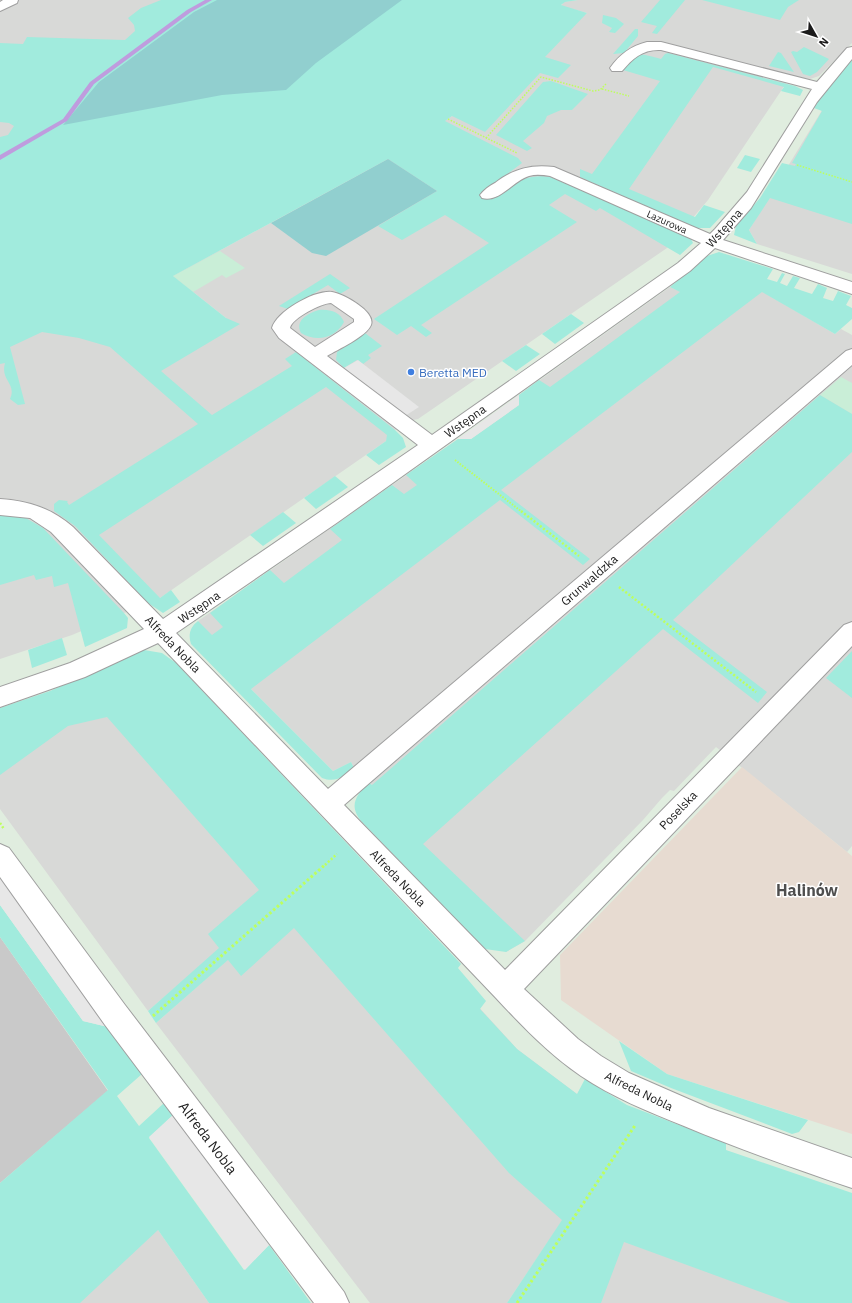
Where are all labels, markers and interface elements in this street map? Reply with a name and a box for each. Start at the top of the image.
north arrow [796,16,836,56]
text: N [816,35,832,50]
street label: Wstępna [703,205,746,251]
street label: Lazurowa [645,207,690,237]
place label: Beretta MED [419,365,487,380]
marker: Beretta MED [406,367,416,377]
street label: Wstępna [441,401,489,441]
street label: Grunwaldzka [558,551,621,609]
street label: Wstępna [175,587,223,626]
street label: Alfreda Nobla [142,612,204,676]
street label: Poselska [656,787,700,832]
street label: Alfreda Nobla [367,846,429,910]
district label: Halinów [776,880,839,900]
street label: Alfreda Nobla [603,1068,676,1114]
street label: Alfreda Nobla [175,1098,241,1178]

